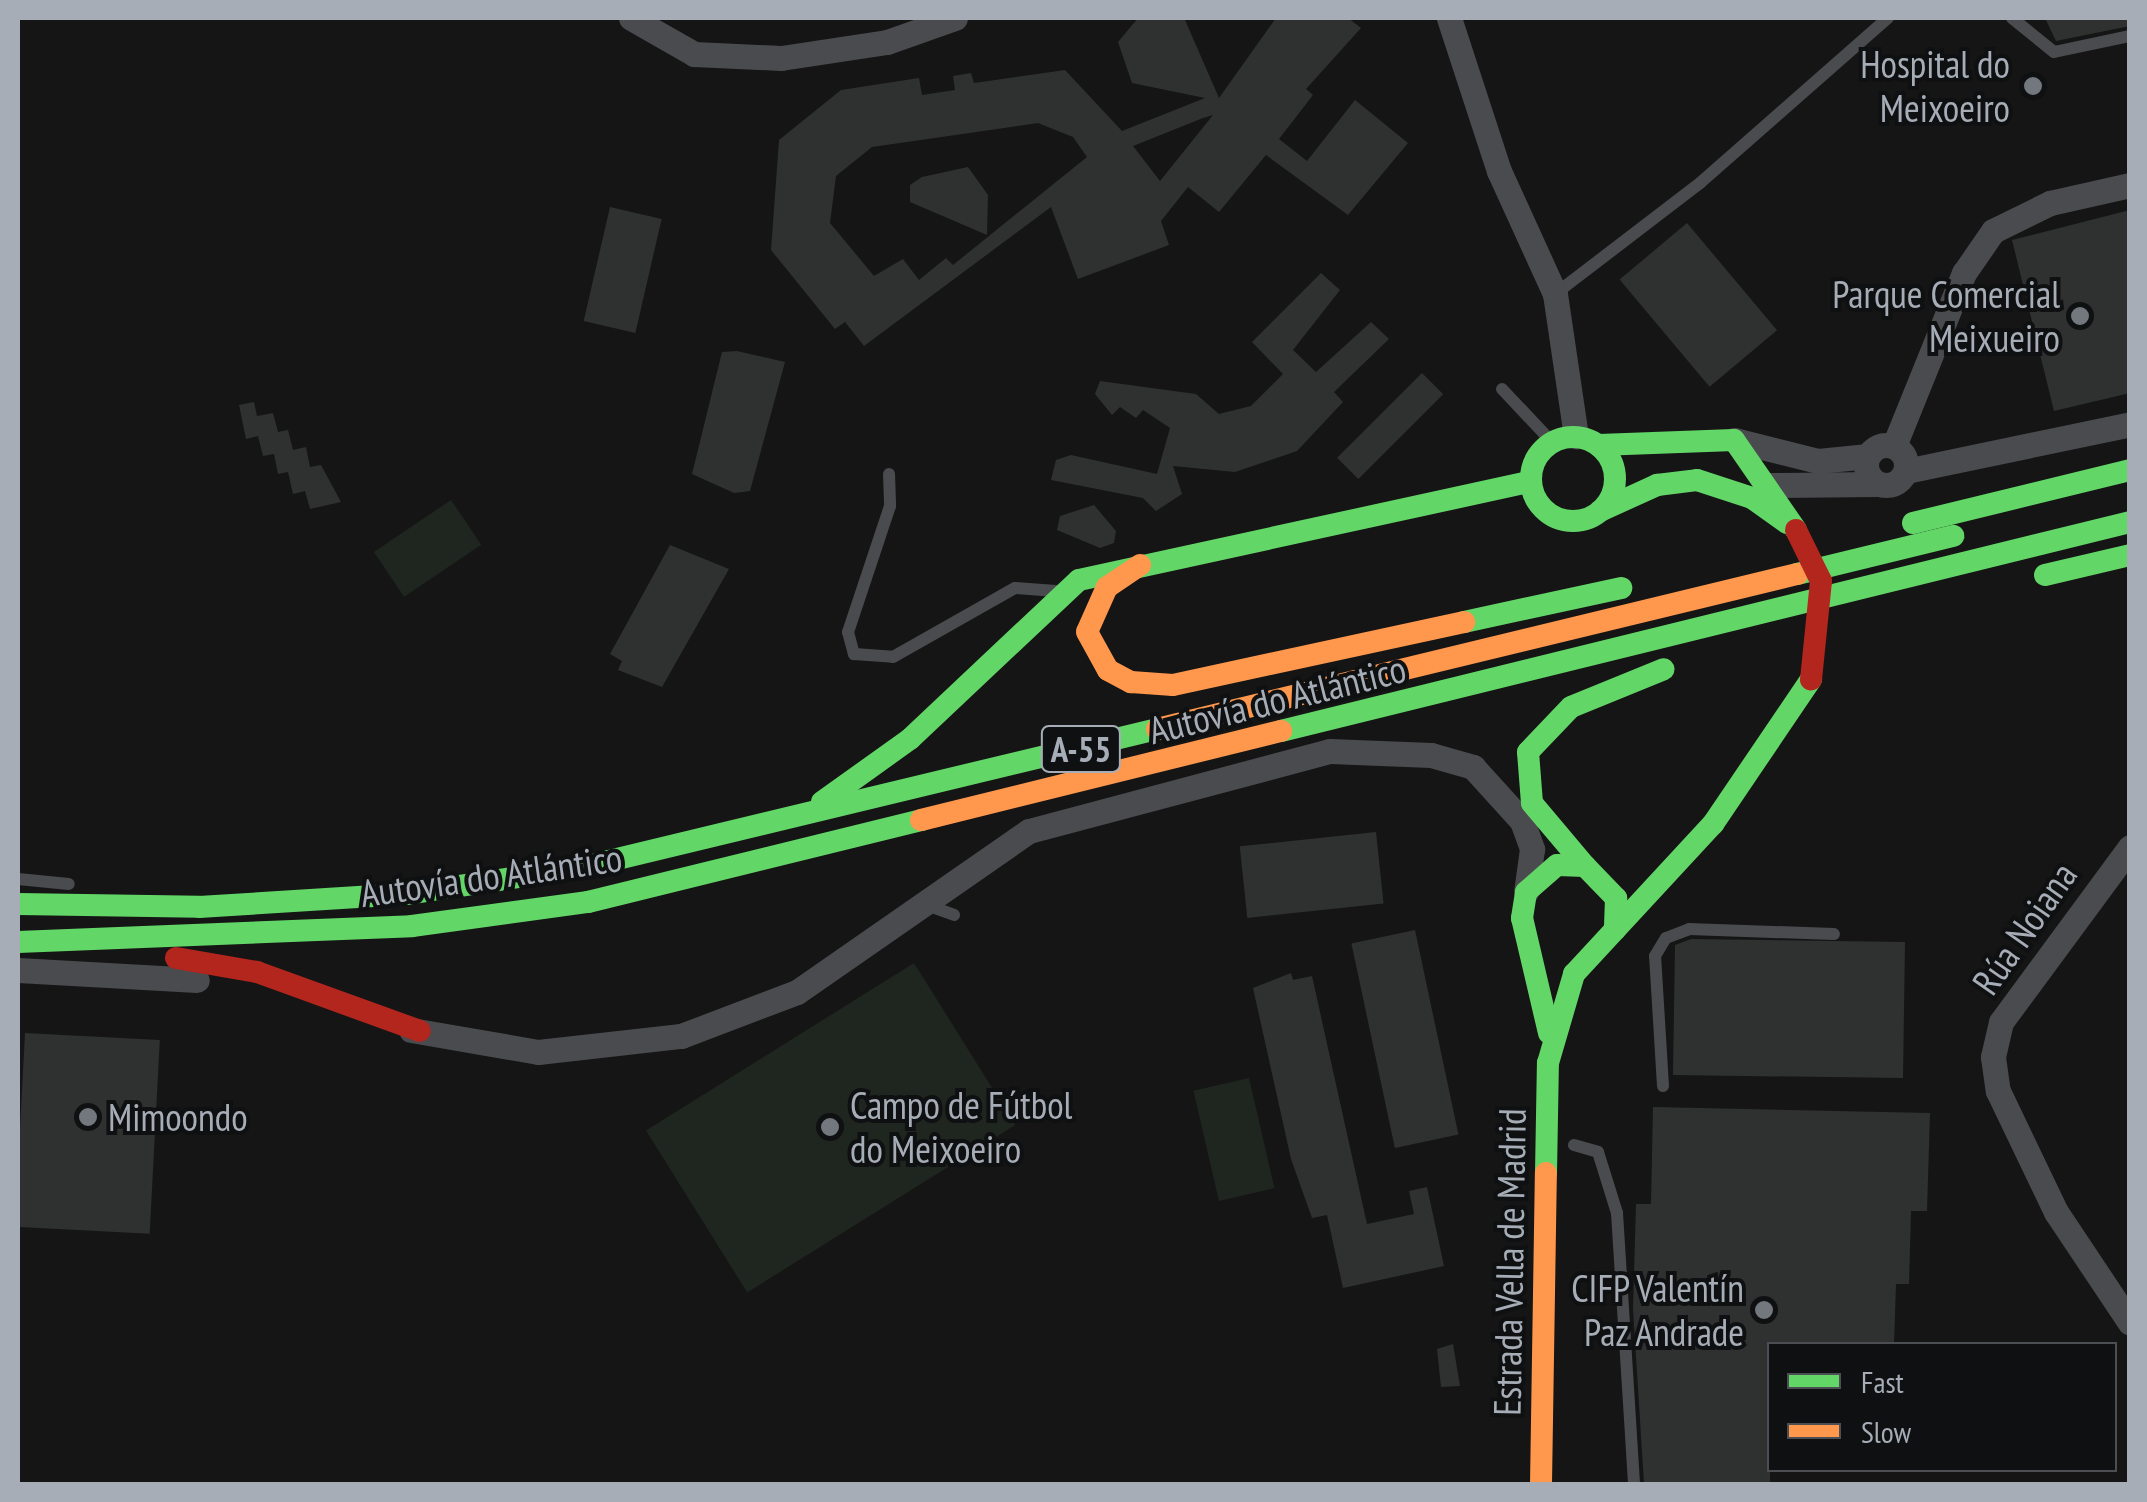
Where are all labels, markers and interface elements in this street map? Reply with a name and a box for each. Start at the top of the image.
place label: Hospital do Meixoeiro [1860,41,2010,130]
marker: Hospital do Meixoeiro [2020,73,2046,99]
place label: Parque Comercial Meixueiro [1832,271,2060,360]
marker: Parque Comercial Meixueiro [2069,305,2091,327]
street label: Autovía do Atlántico [1143,645,1411,753]
road number: A-55 [1038,719,1124,779]
street label: Autovía do Atlántico [357,834,625,916]
street label: Rúa Noiana [1962,853,2086,1003]
place label: Campo de Fútbol do Meixoeiro [850,1082,1072,1172]
place label: Mimoondo [108,1094,248,1140]
marker: Mimoondo [77,1106,99,1128]
street label: Estrada Vella de Madrid [1484,1107,1534,1417]
marker: Campo de Fútbol do Meixoeiro [819,1116,841,1138]
place label: CIFP Valentín Paz Andrade [1569,1265,1744,1355]
marker: CIFP Valentín Paz Andrade [1753,1299,1775,1321]
legend [1767,1342,2117,1472]
text: Fast [1861,1362,1904,1401]
text: Slow [1861,1412,1911,1451]

